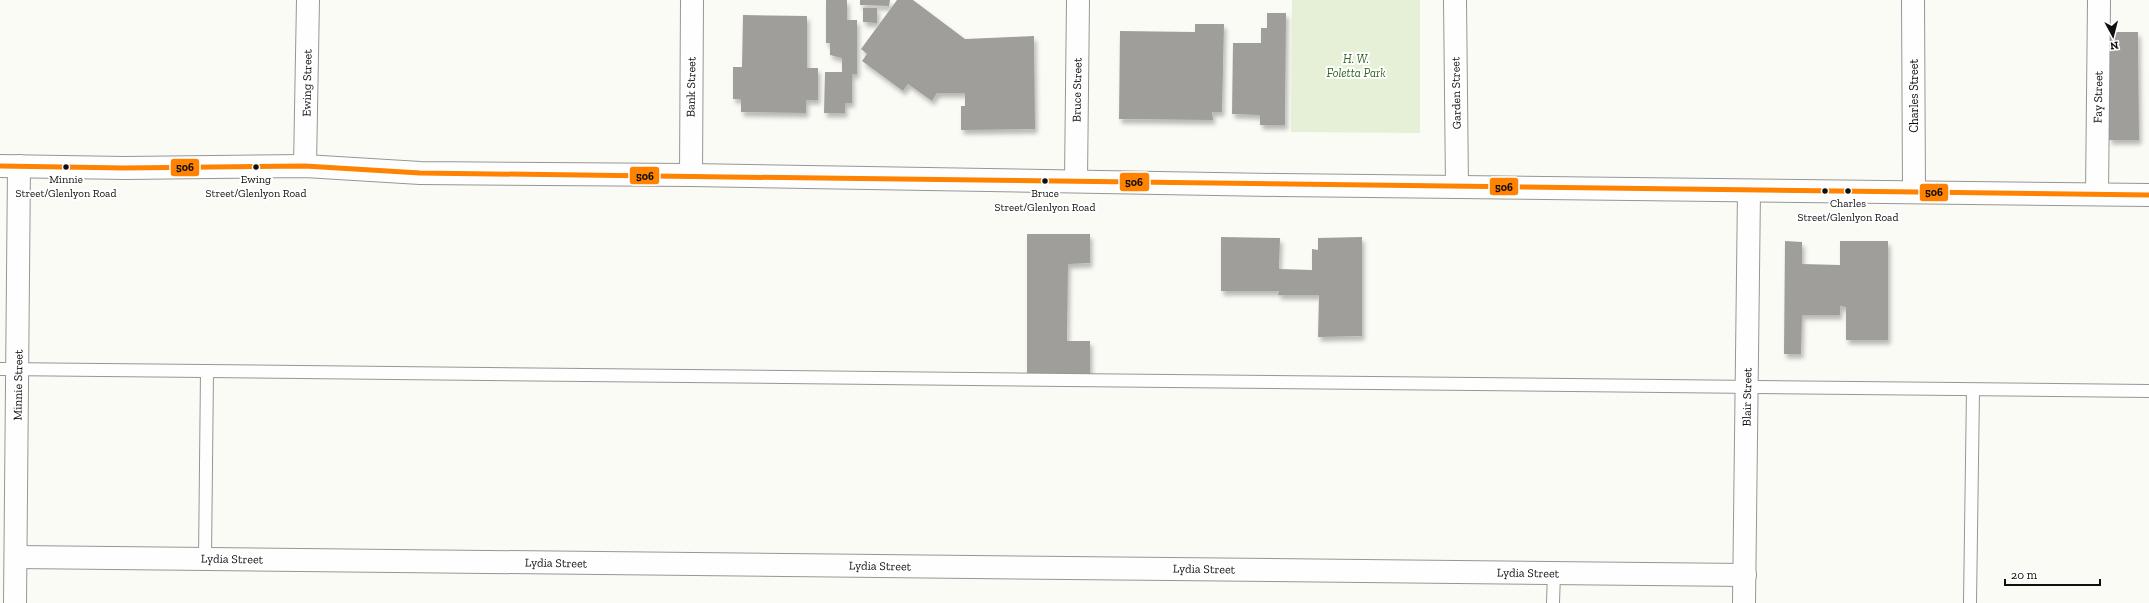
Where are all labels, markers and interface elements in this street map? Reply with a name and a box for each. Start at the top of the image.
north arrow [2093,16,2133,56]
text: N [2109,38,2119,52]
street label: Ewing Street [299,49,315,117]
park label: H. W. Foletta Park [1326,52,1386,80]
street label: Bank Street [683,56,699,117]
street label: Garden Street [1448,56,1464,129]
street label: Bruce Street [1069,57,1085,122]
street label: Charles Street [1907,59,1921,133]
street label: Fay Street [2091,70,2105,123]
line badge: 506 [170,158,200,177]
text: 506 [176,161,194,174]
marker: Minnie Street/Glenlyon Road [61,162,71,172]
marker: Ewing Street/Glenlyon Road [251,162,261,172]
line badge: 506 [629,166,660,185]
text: 506 [636,170,654,183]
line badge: 506 [1119,172,1150,192]
place label: Minnie Street/Glenlyon Road [16,173,116,200]
place label: Ewing Street/Glenlyon Road [206,173,306,200]
marker: Bruce Street/Glenlyon Road [1040,176,1050,186]
text: 506 [1125,176,1143,189]
line badge: 506 [1489,177,1519,196]
text: 506 [1495,181,1513,194]
line badge: 506 [1919,183,1949,202]
unlabelled marker [1820,186,1830,196]
marker: Charles Street/Glenlyon Road [1843,186,1853,196]
text: 506 [1925,186,1943,199]
place label: Bruce Street/Glenlyon Road [995,187,1095,214]
place label: Charles Street/Glenlyon Road [1798,197,1898,224]
street label: Minnie Street [10,349,26,421]
street label: Blair Street [1739,367,1755,426]
street label: Lydia Street [201,551,264,567]
street label: Lydia Street [525,555,588,571]
street label: Lydia Street [849,558,912,574]
street label: Lydia Street [1173,561,1236,577]
scale bar [2005,561,2100,587]
street label: Lydia Street [1497,565,1560,581]
text: 20 m [2011,568,2038,582]

